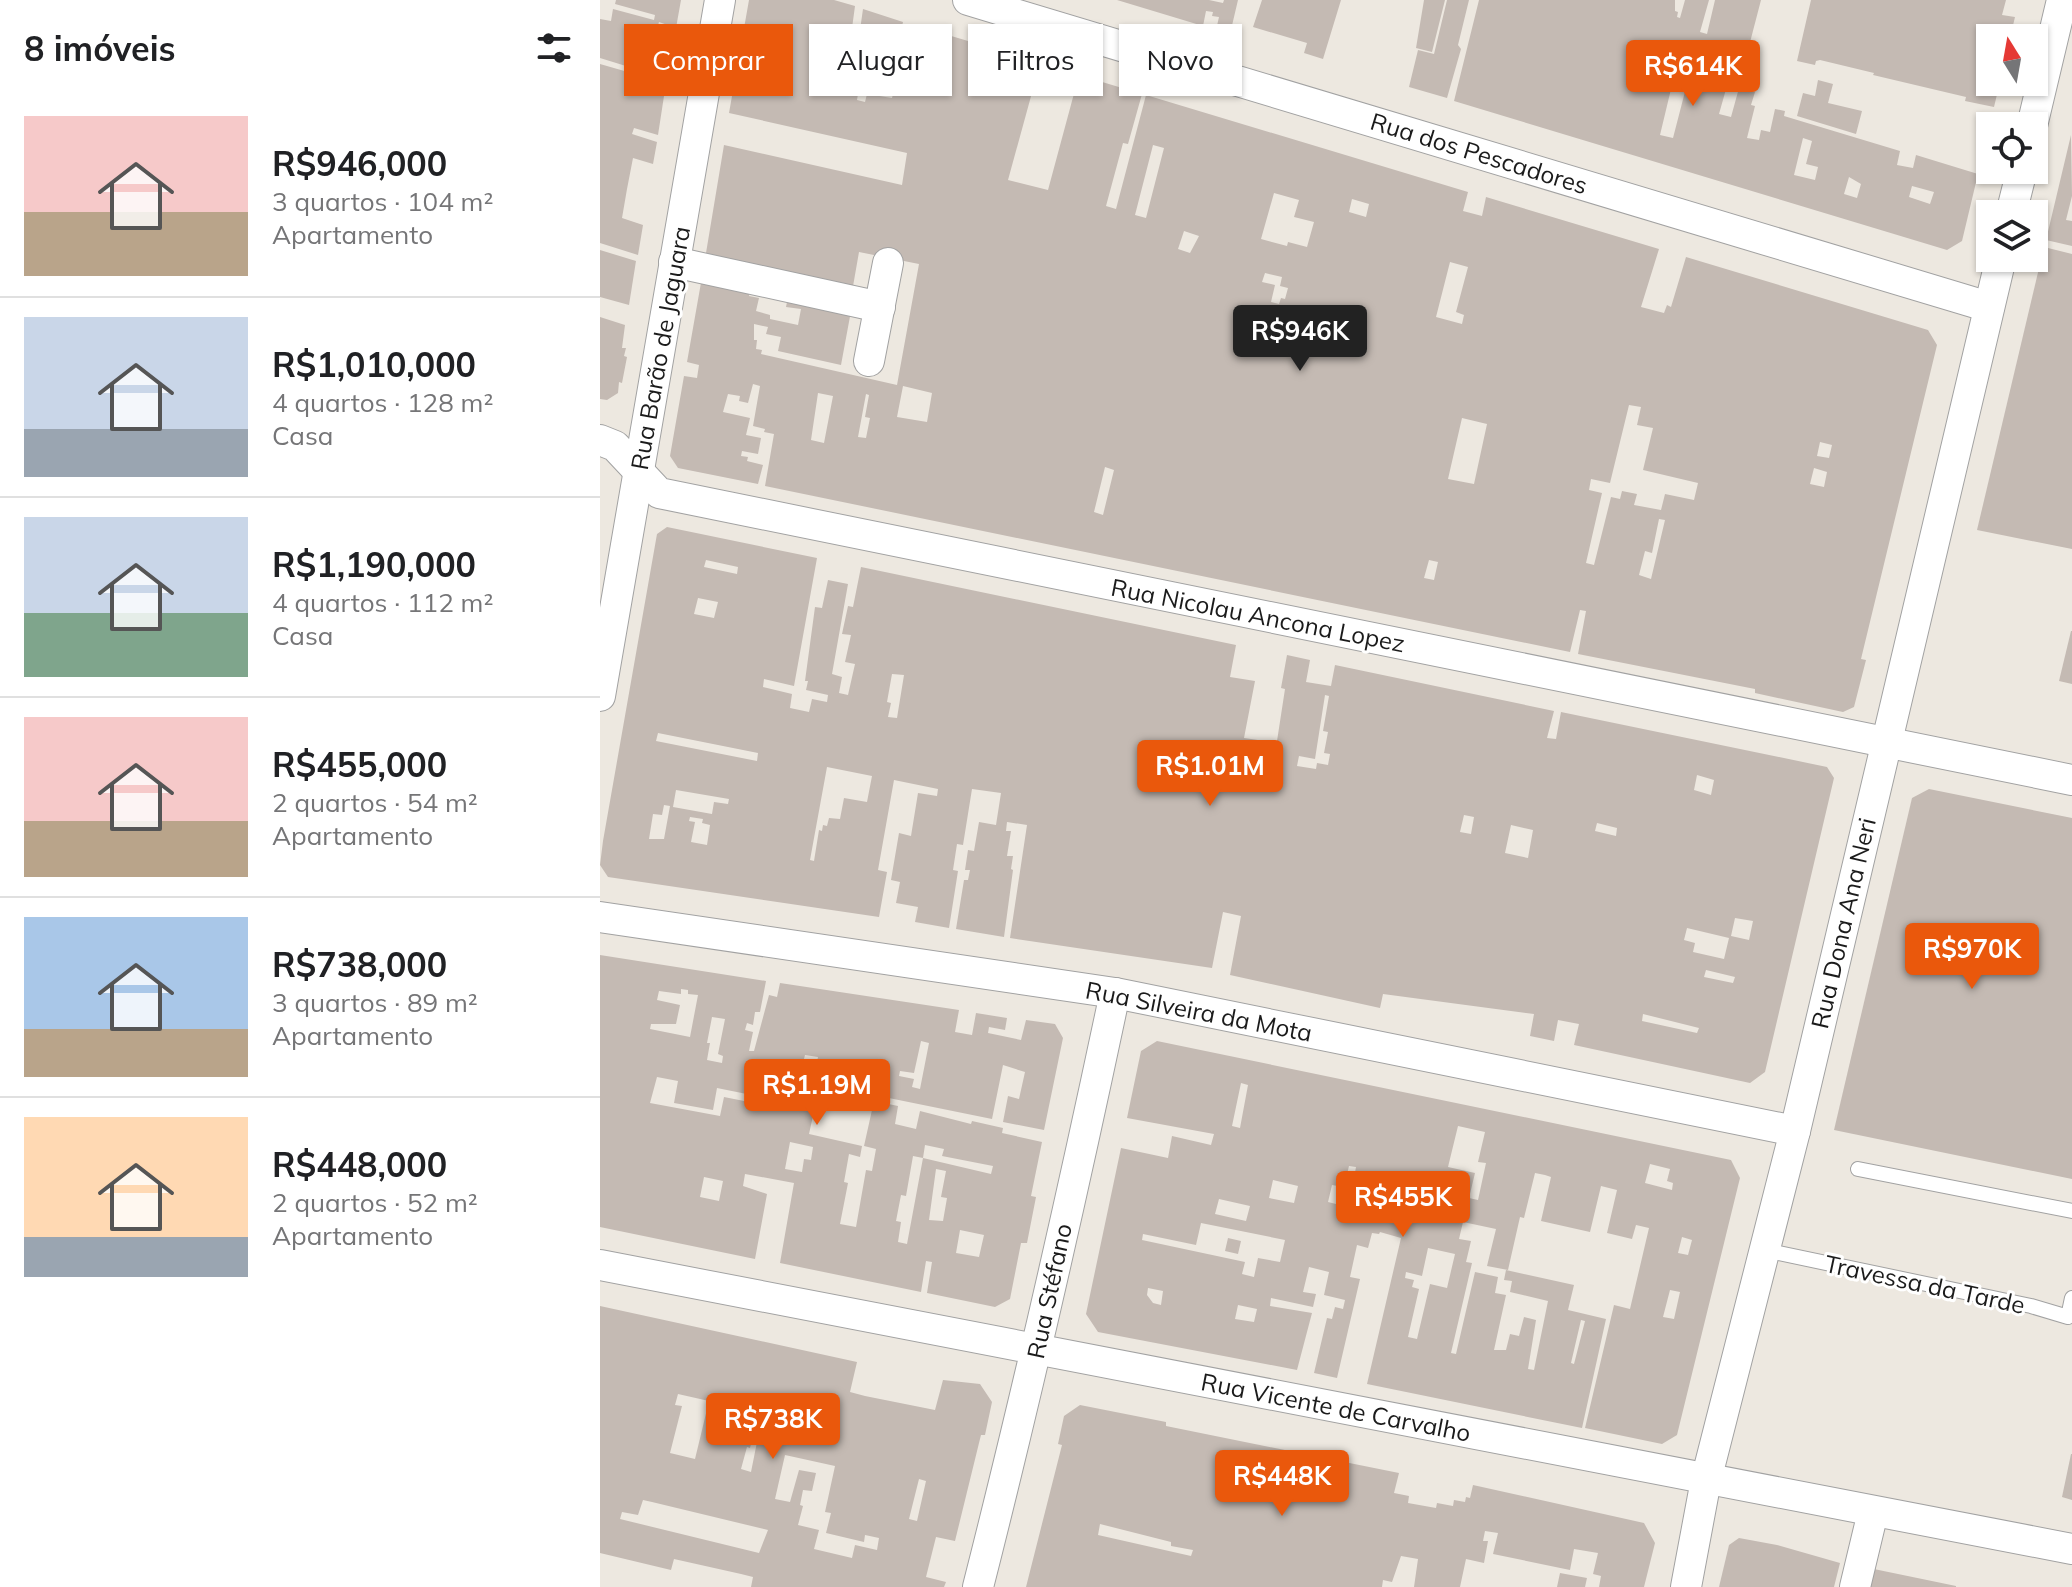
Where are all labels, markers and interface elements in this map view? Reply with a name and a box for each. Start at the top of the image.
chip: Comprar [624,24,793,96]
chip: Alugar [809,24,952,96]
chip: Filtros [968,24,1103,96]
chip: Novo [1119,24,1242,96]
north arrow [1976,24,2048,96]
map controls [1976,24,2048,272]
icon: filters [532,26,576,70]
text: 8 imóveis [24,27,176,70]
pin: R$614K [1628,40,1758,108]
text: R$614K [1644,49,1742,82]
street label: Rua dos Pescadores [1367,106,1591,200]
button: locate [1976,112,2048,184]
text: R$946,000 [272,142,447,185]
icon: home [88,148,184,244]
text: 3 quartos · 104 m² [272,185,493,218]
button: layers [1976,200,2048,272]
text: Apartamento [272,218,433,251]
street label: Rua Barão de Jaguara [624,224,696,472]
pin: R$946K [1235,305,1365,373]
text: R$946K [1251,314,1349,347]
text: R$1,010,000 [272,343,476,386]
icon: home [88,349,184,445]
text: 4 quartos · 128 m² [272,386,493,419]
text: Casa [272,419,333,452]
text: R$1,190,000 [272,543,476,586]
icon: home [88,549,184,645]
street label: Rua Nicolau Ancona Lopez [1109,572,1407,658]
text: 4 quartos · 112 m² [272,586,493,619]
text: Casa [272,619,333,652]
pin: R$1.01M [1136,740,1284,808]
text: R$455,000 [272,743,447,786]
icon: home [88,749,184,845]
text: R$1.01M [1155,749,1265,782]
text: 2 quartos · 54 m² [272,786,478,819]
street label: Rua Dona Ana Neri [1804,815,1882,1031]
text: Apartamento [272,819,433,852]
pin: R$970K [1907,923,2037,991]
text: R$970K [1923,932,2021,965]
text: R$738,000 [272,943,447,986]
icon: home [88,949,184,1045]
street label: Rua Silveira da Mota [1083,974,1315,1048]
text: 3 quartos · 89 m² [272,986,478,1019]
text: Apartamento [272,1019,433,1052]
pin: R$1.19M [743,1059,891,1127]
text: R$1.19M [762,1068,872,1101]
text: R$448,000 [272,1143,447,1186]
icon: home [88,1149,184,1245]
pin: R$455K [1338,1171,1468,1239]
text: R$455K [1354,1180,1452,1213]
text: 2 quartos · 52 m² [272,1186,478,1219]
text: Apartamento [272,1219,433,1252]
street label: Rua Stéfano [1020,1221,1078,1361]
street label: Travessa da Tarde [1822,1248,2028,1320]
street label: Rua Vicente de Carvalho [1199,1366,1473,1448]
pin: R$738K [708,1393,838,1461]
text: R$738K [724,1402,822,1435]
pin: R$448K [1217,1450,1347,1518]
text: R$448K [1233,1459,1331,1492]

